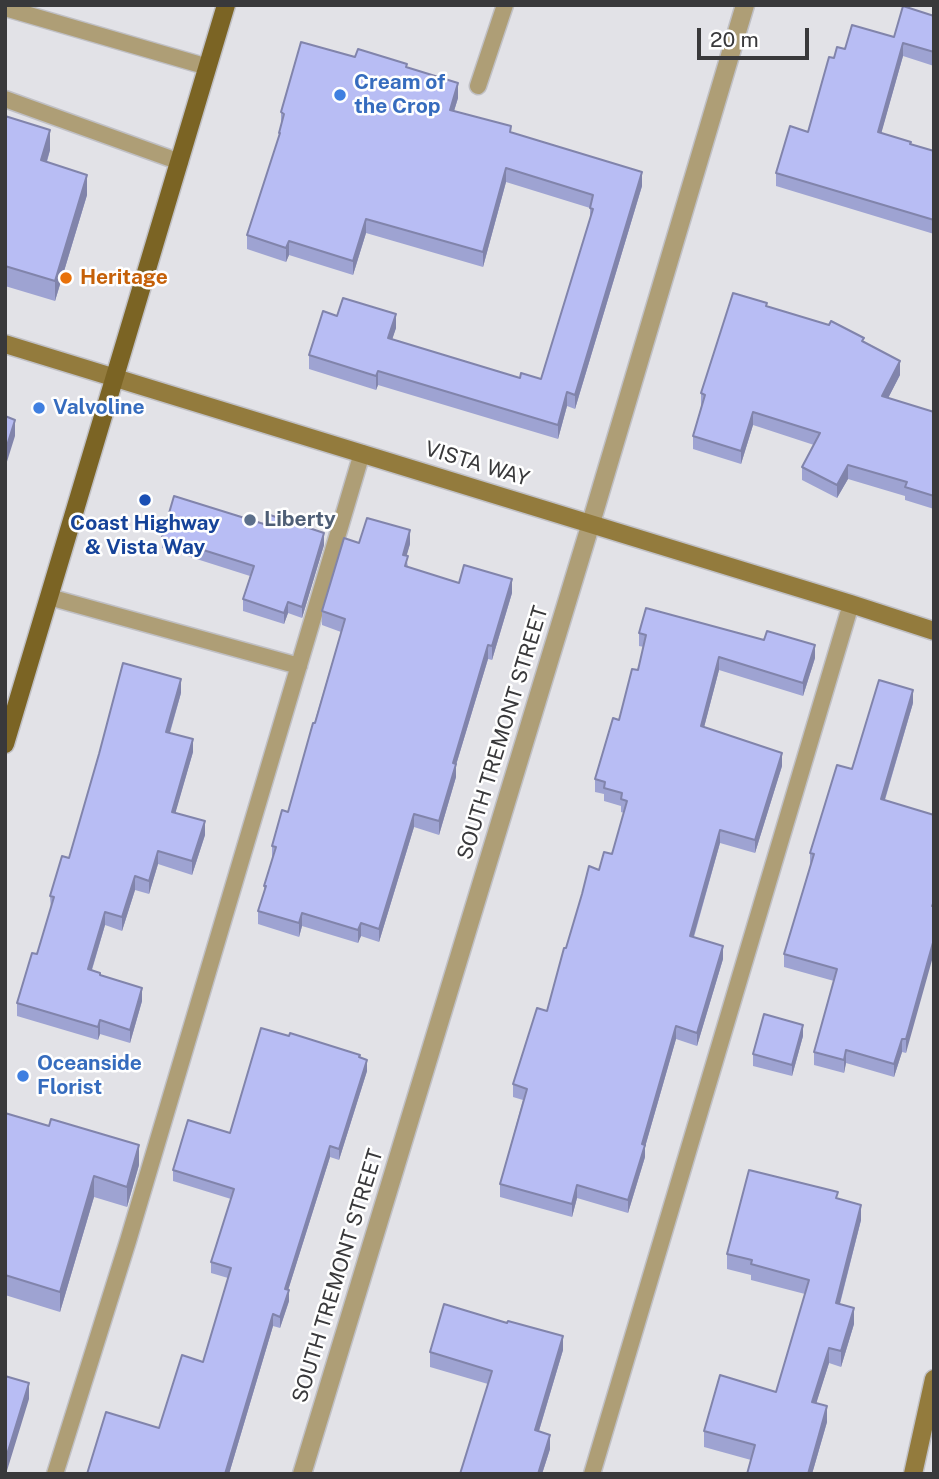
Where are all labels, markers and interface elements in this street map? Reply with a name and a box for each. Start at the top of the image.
scale bar [701,14,813,58]
text: 20 m [710,27,759,52]
place label: Cream of the Crop [354,70,445,120]
marker: Cream of the Crop [332,87,348,103]
place label: Heritage [80,265,168,291]
marker: Heritage [58,270,74,286]
place label: Valvoline [53,395,145,421]
marker: Valvoline [31,400,47,416]
street label: VISTA WAY [422,436,532,492]
marker: Coast Highway & Vista Way [137,492,153,508]
place label: Liberty [264,507,336,533]
place label: Coast Highway & Vista Way [70,511,220,561]
marker: Liberty [242,512,258,528]
street label: SOUTH TREMONT STREET [452,603,554,863]
place label: Oceanside Florist [37,1051,142,1101]
marker: Oceanside Florist [15,1068,31,1084]
street label: SOUTH TREMONT STREET [287,1146,389,1406]

